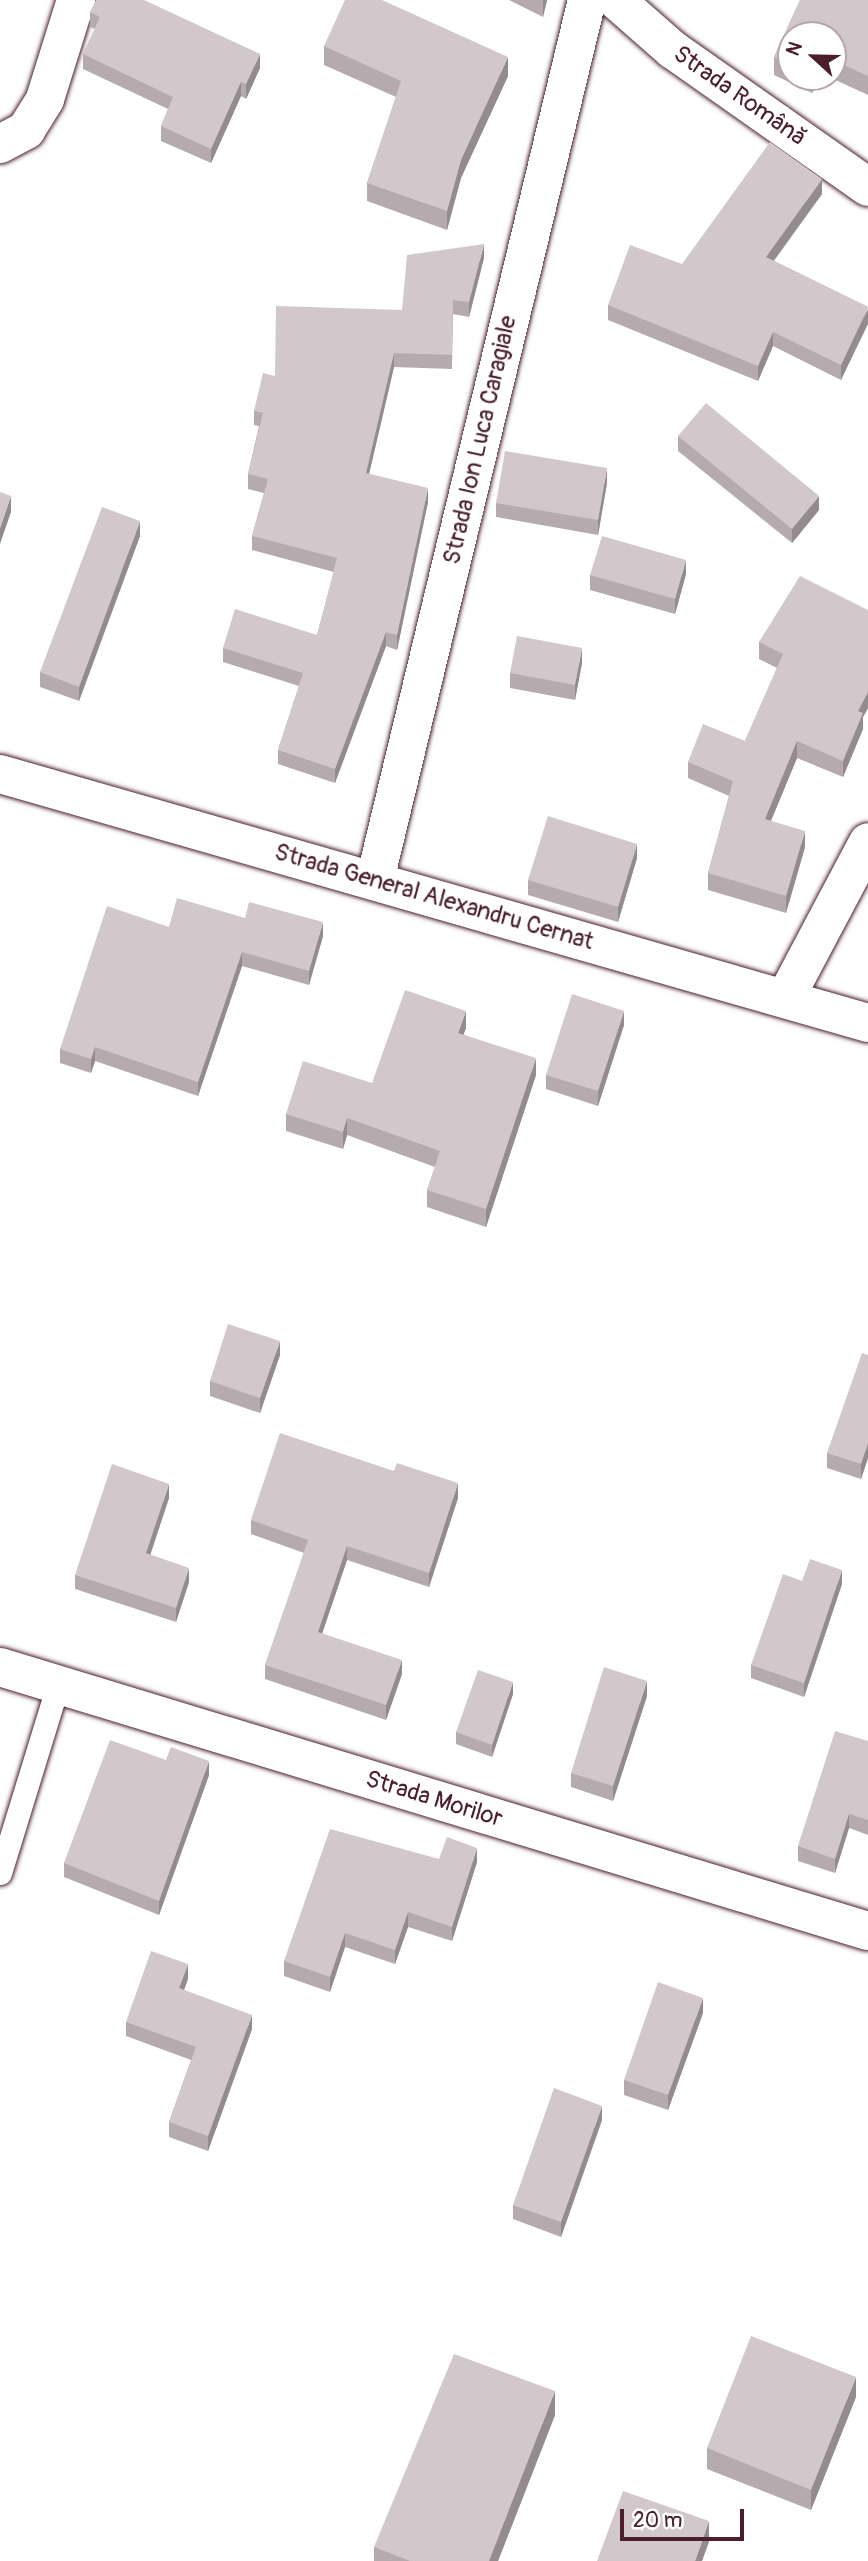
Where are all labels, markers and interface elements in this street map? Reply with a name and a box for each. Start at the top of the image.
north arrow [777,21,847,91]
text: N [781,38,808,59]
street label: Strada Română [668,39,812,153]
street label: Strada Ion Luca Caragiale [437,313,523,567]
street label: Strada General Alexandru Cernat [271,838,597,956]
street label: Strada Morilor [362,1765,506,1833]
scale bar [623,2494,747,2538]
text: 20 m [633,2507,682,2534]

